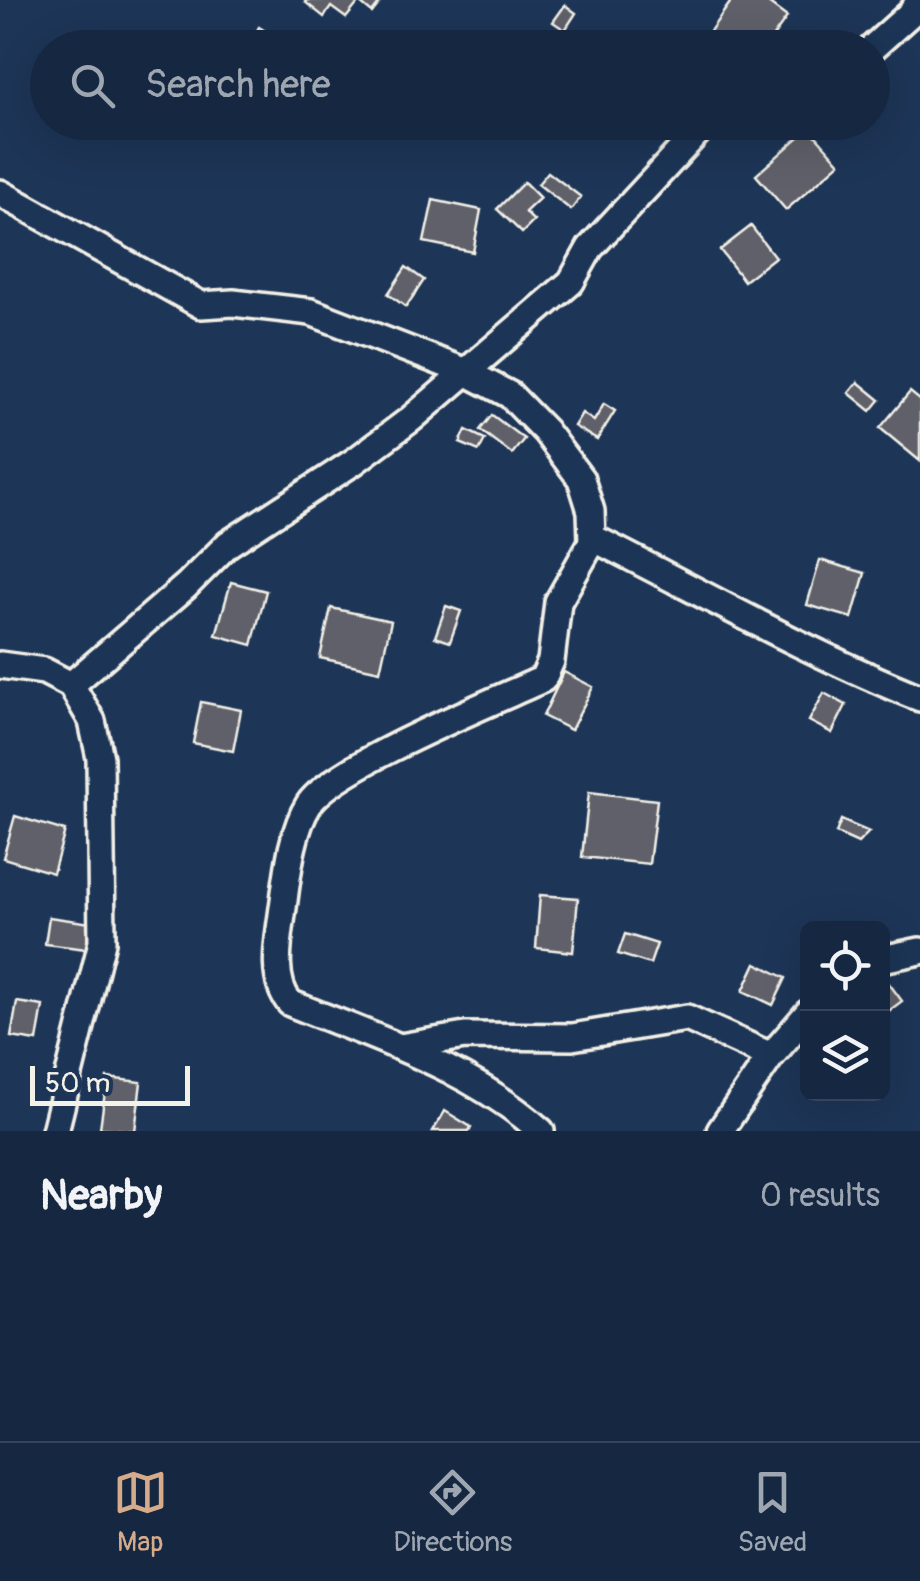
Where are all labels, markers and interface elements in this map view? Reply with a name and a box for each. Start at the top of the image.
search box [30,30,890,140]
icon: search [65,58,120,113]
text: Search here [145,61,331,109]
map controls [800,921,890,1101]
button: locate [800,921,890,1011]
button: layers [800,1011,890,1101]
scale bar [30,1061,190,1106]
text: 50 m [45,1066,110,1101]
text: Nearby [40,1170,162,1222]
text: 0 results [760,1176,880,1216]
tab: Map [113,1465,168,1560]
tab: Directions [393,1465,512,1560]
tab: Saved [738,1465,807,1560]

